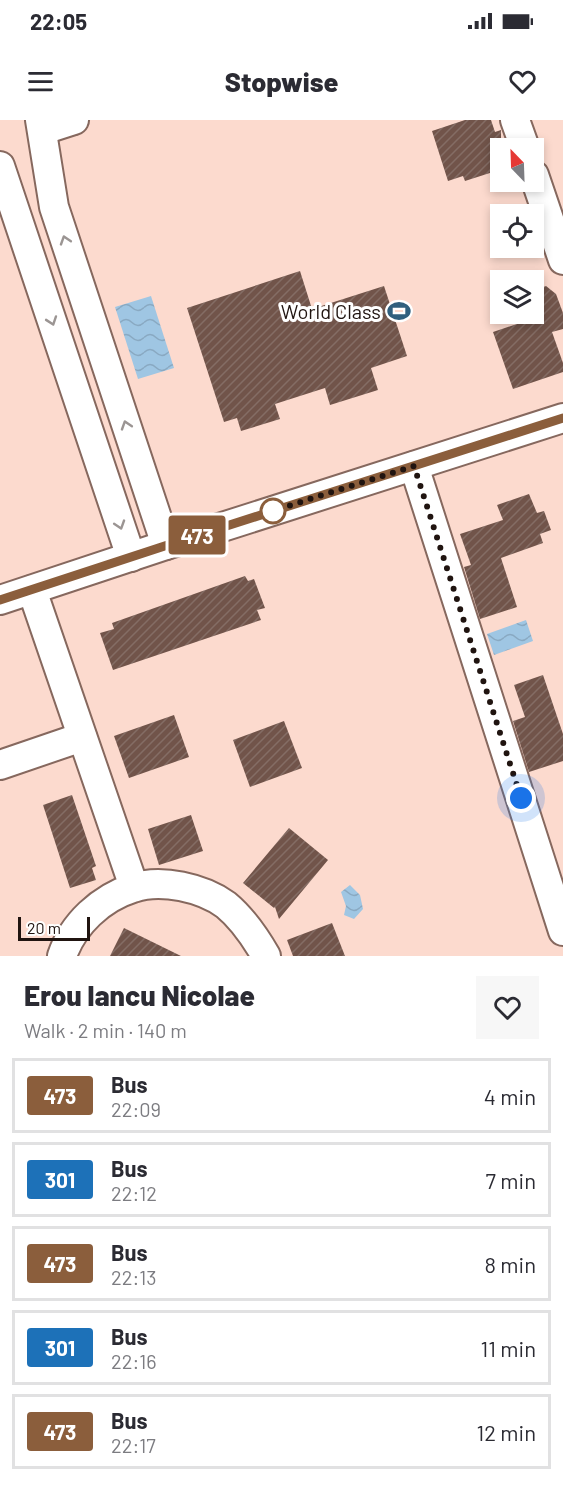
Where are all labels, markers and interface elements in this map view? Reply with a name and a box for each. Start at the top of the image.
text: 22:05 [30,8,87,34]
icon: menu [24,65,57,98]
text: Stopwise [225,65,338,97]
icon: heart [506,65,539,98]
north arrow [490,138,544,192]
map controls [490,138,544,324]
button: locate [490,204,544,258]
one-way arrow [59,235,72,245]
button: layers [490,270,544,324]
sports icon: World Class [386,298,412,324]
place label: World Class [281,299,381,323]
one-way arrow [45,315,57,326]
one-way arrow [121,420,134,430]
unlabelled marker [260,498,286,524]
line badge: 473 [162,516,232,554]
one-way arrow [113,519,126,530]
text: 473 [181,523,213,548]
your location [506,783,536,813]
scale bar [18,914,90,942]
text: 20 m [27,918,61,937]
button: heart [476,976,539,1039]
text: Erou Iancu Nicolae [24,978,255,1012]
text: Walk · 2 min · 140 m [24,1018,187,1042]
text: Bus [111,1071,148,1097]
text: 473 [44,1083,76,1108]
text: 4 min [484,1083,536,1109]
text: 22:09 [111,1097,161,1121]
text: Bus [111,1155,148,1181]
text: 301 [45,1167,75,1192]
text: 7 min [486,1167,536,1193]
text: 22:12 [111,1181,157,1205]
text: Bus [111,1239,148,1265]
text: 473 [44,1251,76,1276]
text: 8 min [484,1251,536,1277]
text: 22:13 [111,1265,157,1289]
text: Bus [111,1323,148,1349]
text: 301 [45,1335,75,1360]
text: 11 min [480,1335,536,1361]
text: 22:16 [111,1349,157,1373]
text: Bus [111,1407,148,1433]
text: 473 [44,1419,76,1444]
text: 12 min [476,1419,536,1445]
text: 22:17 [111,1433,156,1457]

